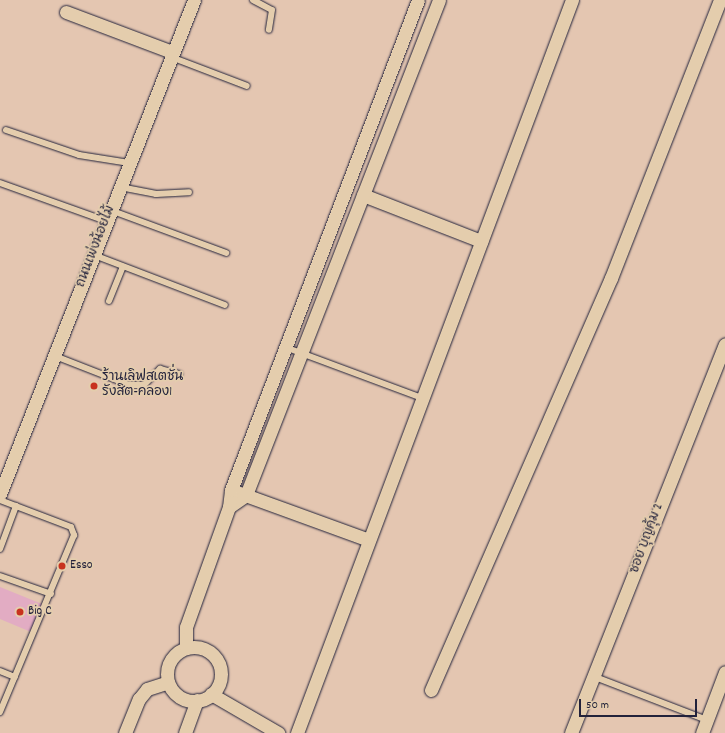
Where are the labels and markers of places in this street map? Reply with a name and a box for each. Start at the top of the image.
place label: ร้านเลิฟสเตชั่น รังสิต-คลอง1 [102,371,183,402]
marker: ร้านเลิฟสเตชั่น รังสิต-คลอง1 [89,381,99,391]
place label: Esso [70,558,93,574]
marker: Esso [57,561,67,571]
place label: Big C [28,604,52,620]
marker: Big C [15,607,25,617]

